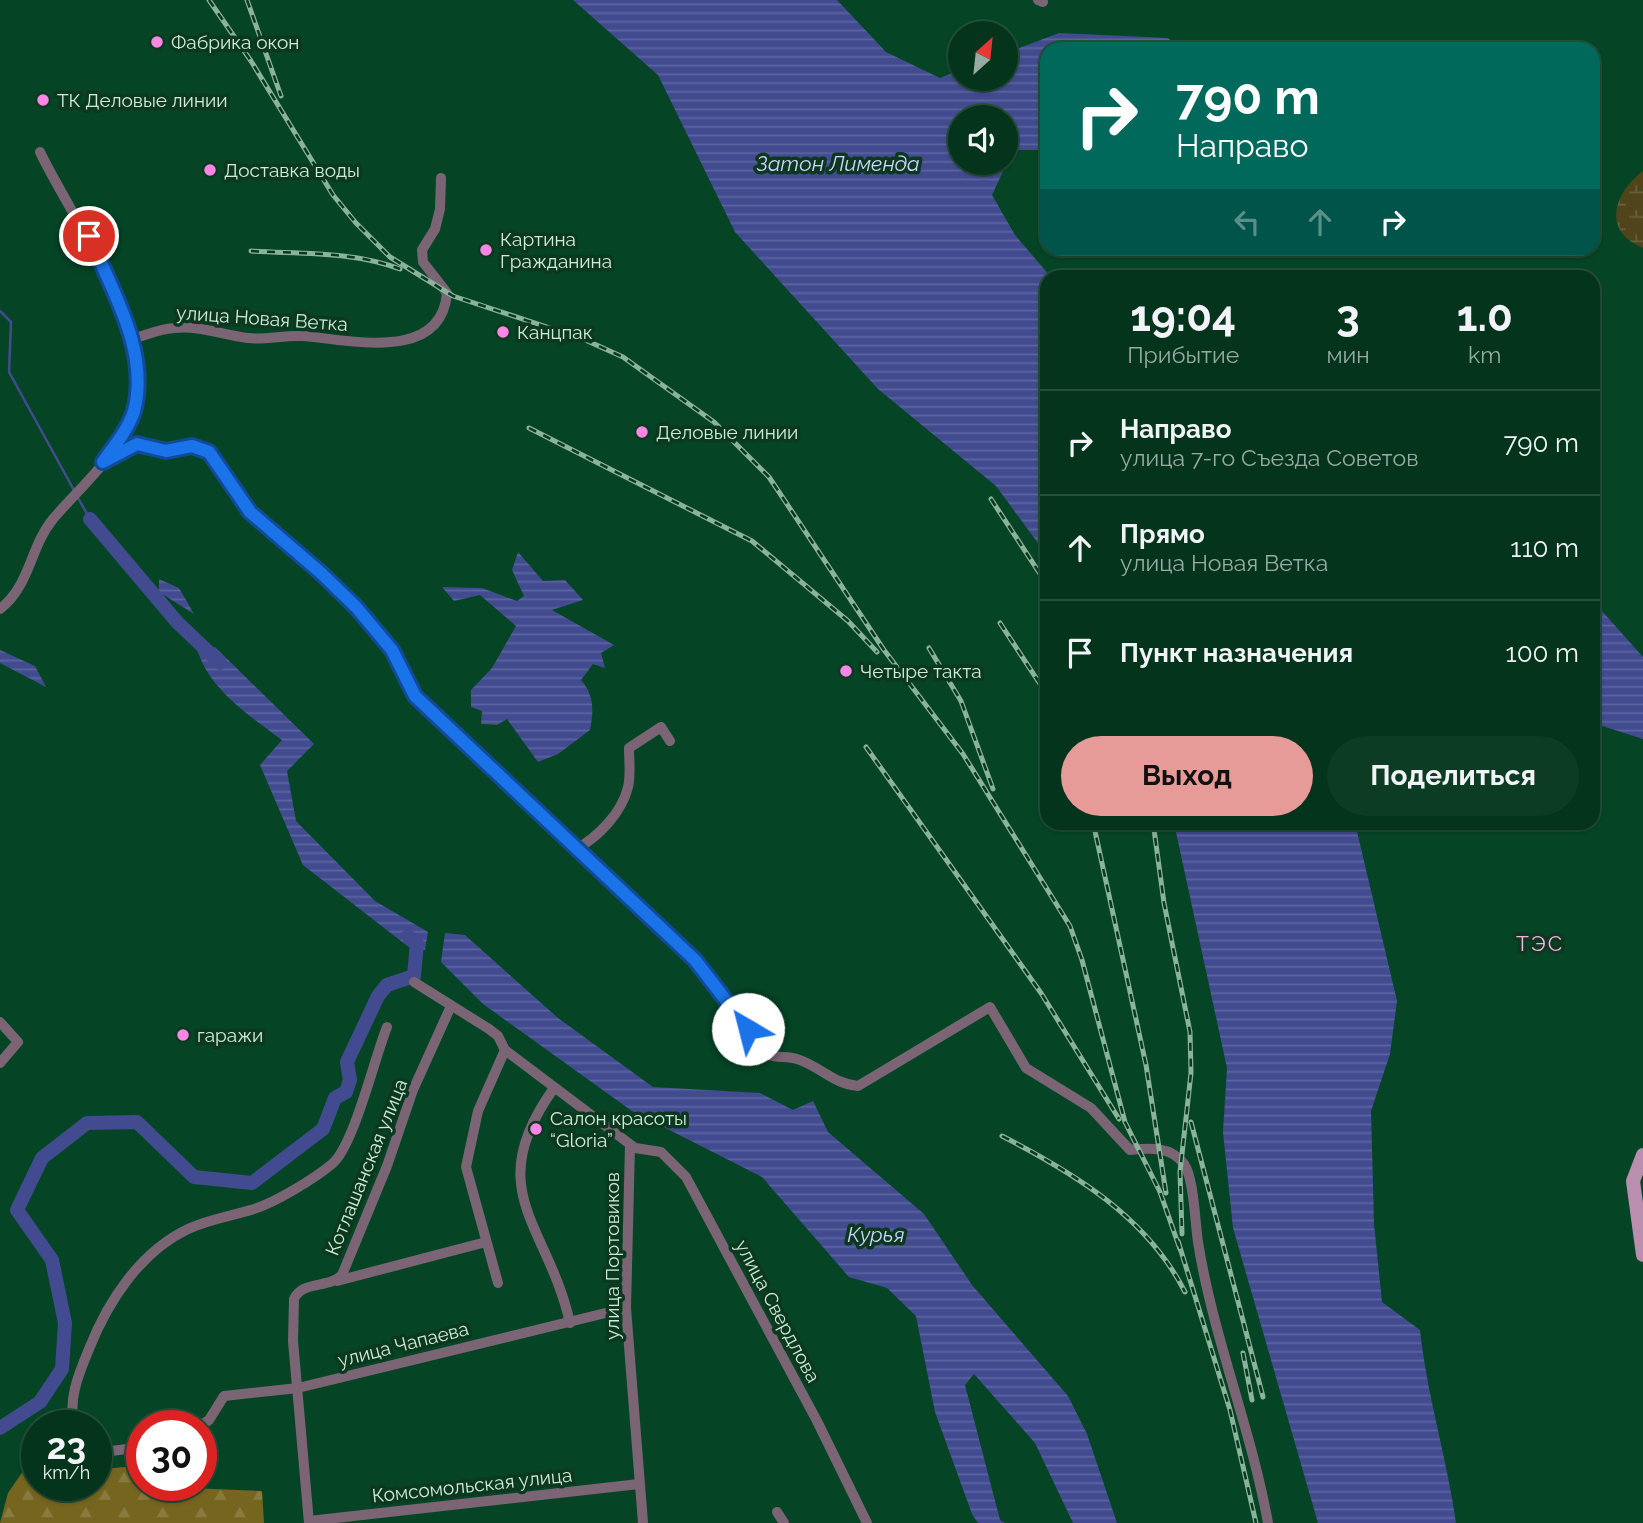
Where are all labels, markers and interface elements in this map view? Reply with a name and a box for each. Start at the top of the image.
north arrow [948,21,1018,91]
map controls [948,21,1018,175]
place label: Фабрика окон [171,31,299,53]
marker: Фабрика окон [149,34,165,50]
text: 790 m [1176,68,1320,125]
icon: right [1061,70,1152,161]
place label: ТК Деловые линии [57,89,228,111]
marker: ТК Деловые линии [35,92,51,108]
button: sound [948,105,1018,175]
text: Направо [1176,127,1308,164]
water label: Затон Лименда [756,151,920,176]
place label: Доставка воды [224,159,360,181]
marker: Доставка воды [202,162,218,178]
icon: left [1228,203,1266,241]
icon: ahead [1301,203,1339,241]
icon: right [1374,203,1412,241]
pin [59,206,119,266]
icon: arrive [70,217,108,255]
place label: Картина Гражданина [500,228,612,272]
marker: Картина Гражданина [478,242,494,258]
text: 19:04 [1130,292,1236,341]
text: 3 [1336,292,1360,341]
text: 1.0 [1457,292,1513,341]
street label: улица Новая Ветка [175,301,349,335]
place label: Канцпак [517,321,593,343]
marker: Канцпак [495,324,511,340]
text: Прибытие [1127,341,1239,368]
text: мин [1326,341,1370,368]
text: km [1468,341,1501,368]
text: Направо [1120,414,1231,444]
place label: Деловые линии [656,421,798,443]
marker: Деловые линии [634,424,650,440]
icon: right [1061,424,1099,462]
text: 790 m [1503,428,1579,458]
text: улица 7-го Съезда Советов [1120,444,1418,471]
text: Прямо [1120,519,1205,549]
icon: ahead [1061,529,1099,567]
text: 110 m [1510,533,1579,563]
text: улица Новая Ветка [1120,549,1328,576]
icon: arrive [1061,634,1099,672]
text: Пункт назначения [1120,638,1353,668]
text: 100 m [1506,638,1579,668]
place label: Четыре такта [860,660,982,682]
marker: Четыре такта [838,663,854,679]
button: Выход [1061,736,1313,816]
button: Поделиться [1327,736,1579,816]
district label: ТЭС [1516,931,1564,956]
position arrow [711,992,785,1066]
place label: гаражи [197,1024,263,1046]
marker: гаражи [175,1027,191,1043]
street label: Котлашанская улица [321,1076,411,1258]
place label: Салон красоты “Gloria” [550,1107,687,1151]
marker: Салон красоты “Gloria” [528,1121,544,1137]
street label: улица Портовиков [601,1172,623,1340]
water label: Курья [847,1222,905,1247]
street label: улица Свердлова [731,1236,825,1386]
street label: улица Чапаева [335,1317,471,1371]
speed limit sign: 30 [126,1410,217,1501]
text: 23 [47,1426,86,1467]
text: km/h [43,1462,90,1483]
street label: Комсомольская улица [371,1464,573,1506]

